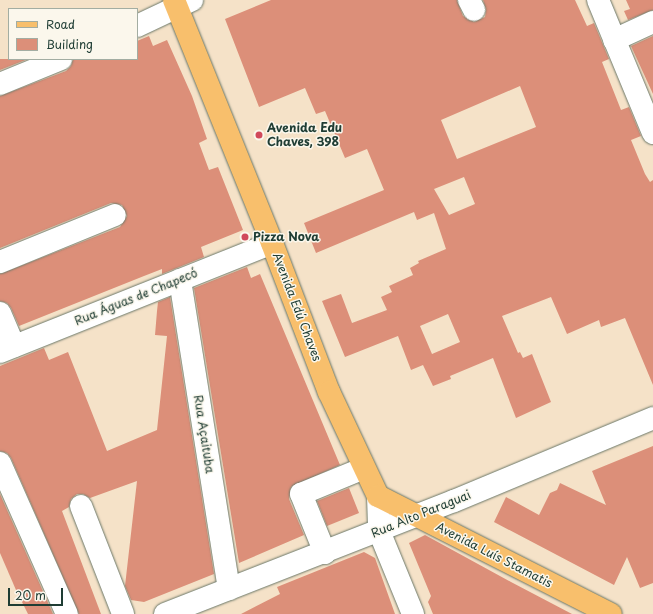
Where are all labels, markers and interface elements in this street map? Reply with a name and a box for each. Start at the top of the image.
legend [8,8,138,60]
text: Road [46,15,75,33]
text: Building [46,35,93,53]
place label: Avenida Edu Chaves, 398 [267,121,342,149]
marker: Avenida Edu Chaves, 398 [254,130,264,140]
place label: Pizza Nova [253,230,321,244]
marker: Pizza Nova [240,232,250,242]
street label: Avenida Edú Chaves [270,250,324,364]
street label: Rua Águas de Chapecó [72,265,200,329]
street label: Rua Açaituba [191,394,217,474]
street label: Rua Alto Paraguai [368,487,474,541]
street label: Avenida Luís Stamatis [434,519,554,591]
scale bar [10,580,65,606]
text: 20 m [15,586,46,604]

